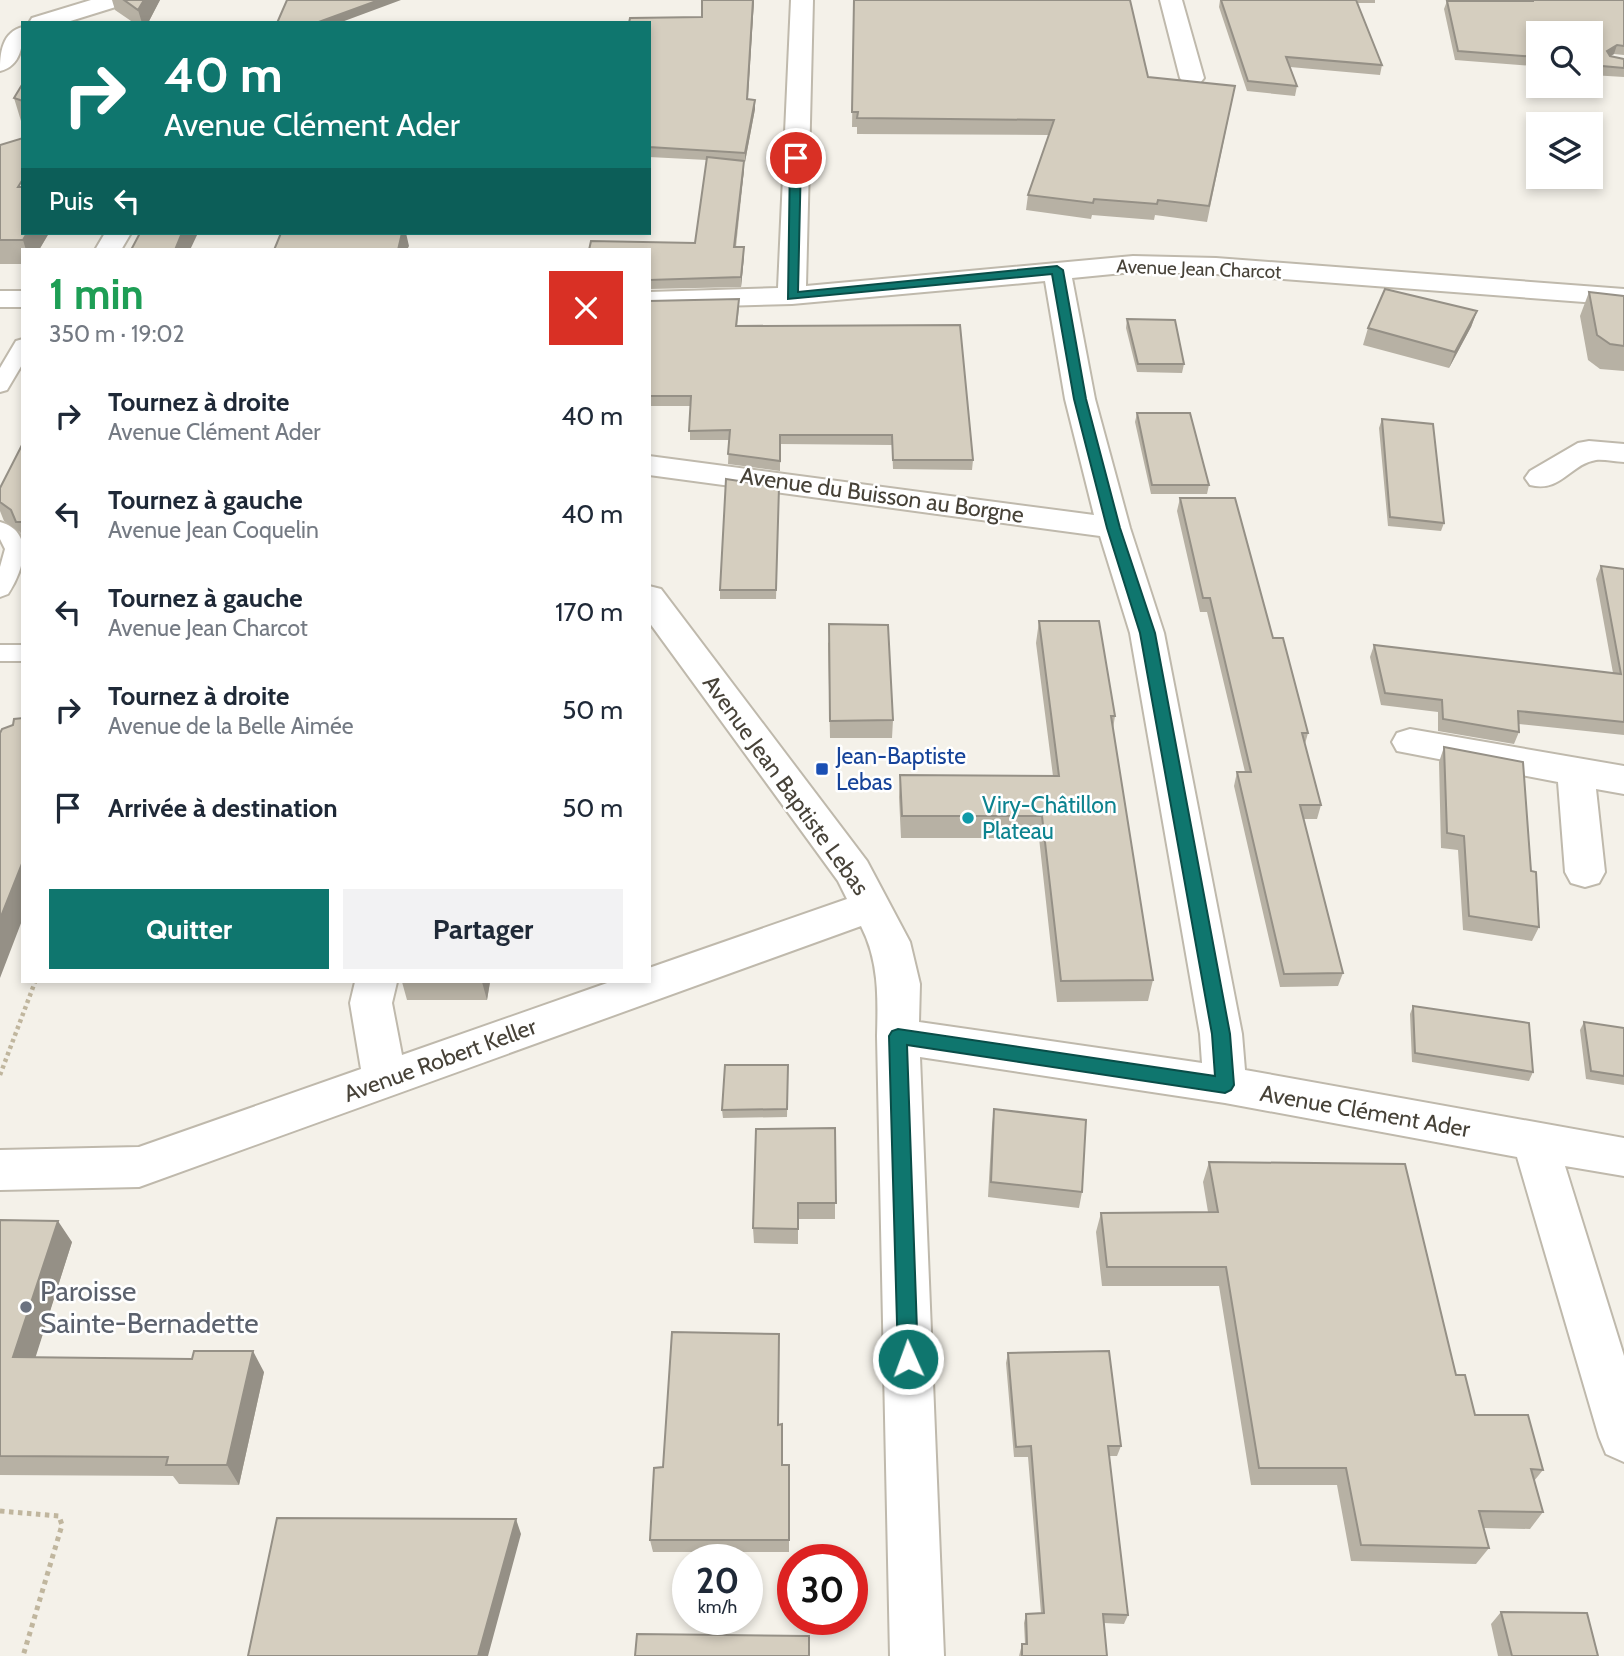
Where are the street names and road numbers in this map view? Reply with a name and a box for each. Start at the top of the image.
street label: Avenue Jean Charcot [1116,255,1282,283]
street label: Avenue du Buisson au Borgne [738,461,1026,529]
street label: Avenue Jean Baptiste Lebas [697,670,875,900]
street label: Avenue Robert Keller [340,1012,541,1108]
street label: Avenue Clément Ader [1258,1079,1473,1143]

